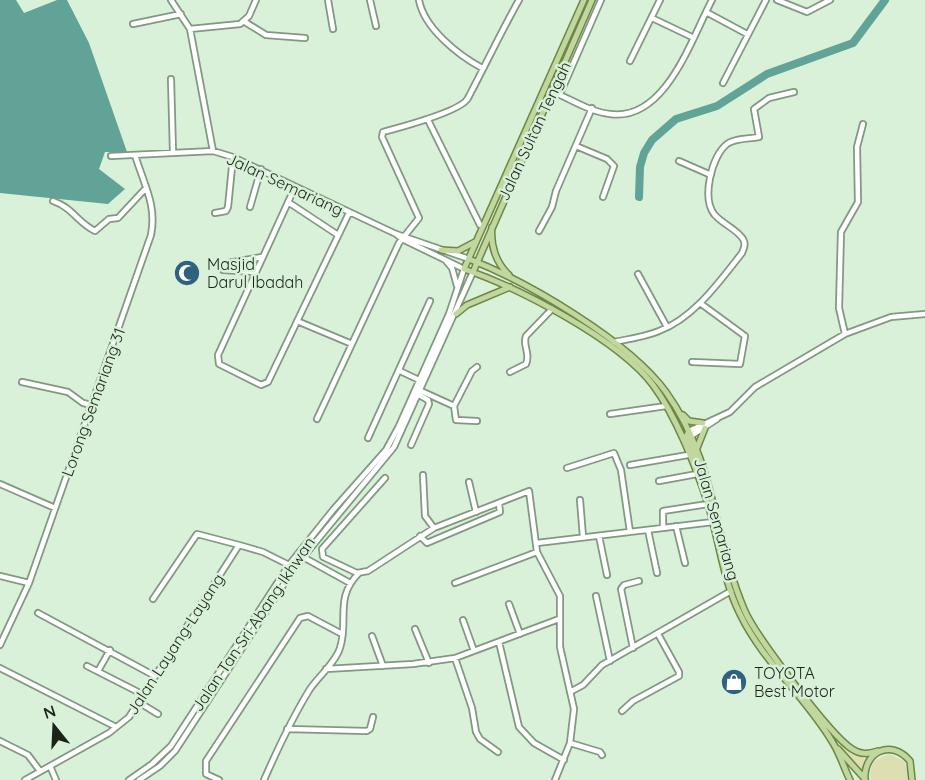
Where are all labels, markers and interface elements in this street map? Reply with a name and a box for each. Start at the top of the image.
street label: Jalan Sultan Tengah [493,58,575,204]
street label: Jalan Semariang [223,148,347,220]
place label: Masjid Darul Ibadah [207,254,303,292]
mosque icon: Masjid Darul Ibadah [172,258,202,288]
street label: Lorong Semariang 31 [57,325,129,479]
street label: Jalan Semariang [690,455,744,583]
street label: Jalan Tan Sri Abang Ikhwan [187,533,319,715]
street label: Jalan Layang-Layang [122,570,228,718]
place label: TOYOTA Best Motor [754,663,835,701]
shop icon: TOYOTA Best Motor [719,667,749,697]
north arrow [24,696,84,756]
text: N [41,700,58,723]

